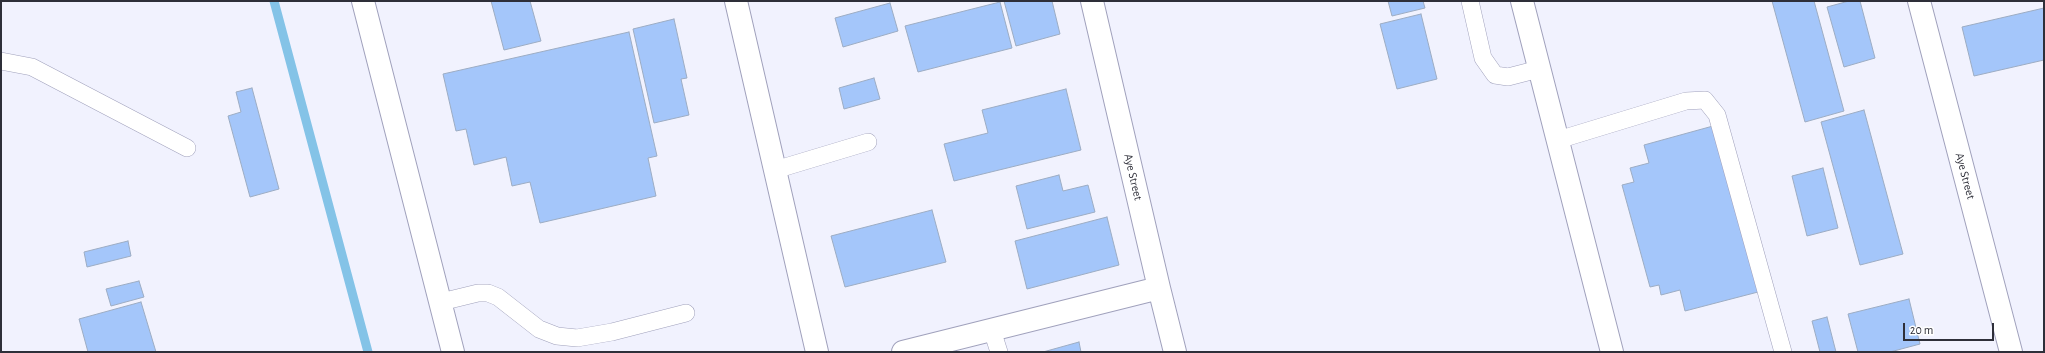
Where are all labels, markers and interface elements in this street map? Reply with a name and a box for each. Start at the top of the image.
street label: Aye Street [1952,151,1978,201]
street label: Aye Street [1121,152,1145,202]
scale bar [1905,315,1996,341]
text: 20 m [1910,324,1933,336]

